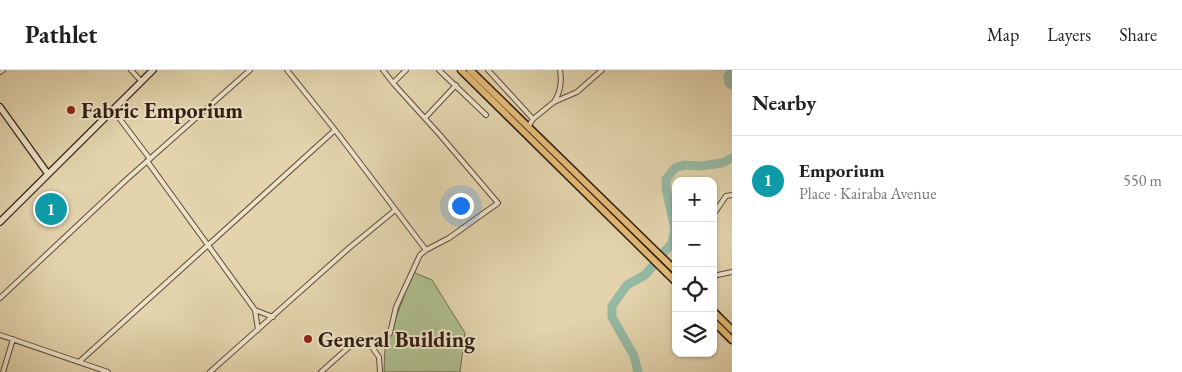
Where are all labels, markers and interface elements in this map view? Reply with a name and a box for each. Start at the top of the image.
text: Pathlet [25,19,97,50]
text: Map [987,23,1019,46]
text: Layers [1047,23,1091,46]
text: Share [1119,23,1157,46]
text: Nearby [752,89,816,116]
place label: Fabric Emporium [81,96,243,125]
marker: Fabric Emporium [65,104,77,116]
text: Emporium [799,158,885,183]
text: 1 [764,170,772,191]
text: 550 m [1123,170,1162,191]
map controls [672,177,717,357]
button: + [672,177,717,222]
text: Place · Kairaba Avenue [799,183,936,204]
pin: 1 [35,190,67,228]
your location [448,193,474,219]
button: − [672,222,717,267]
button: locate [672,267,717,312]
button: layers [672,312,717,357]
place label: General Building [318,325,476,354]
marker: General Building [302,333,314,345]

